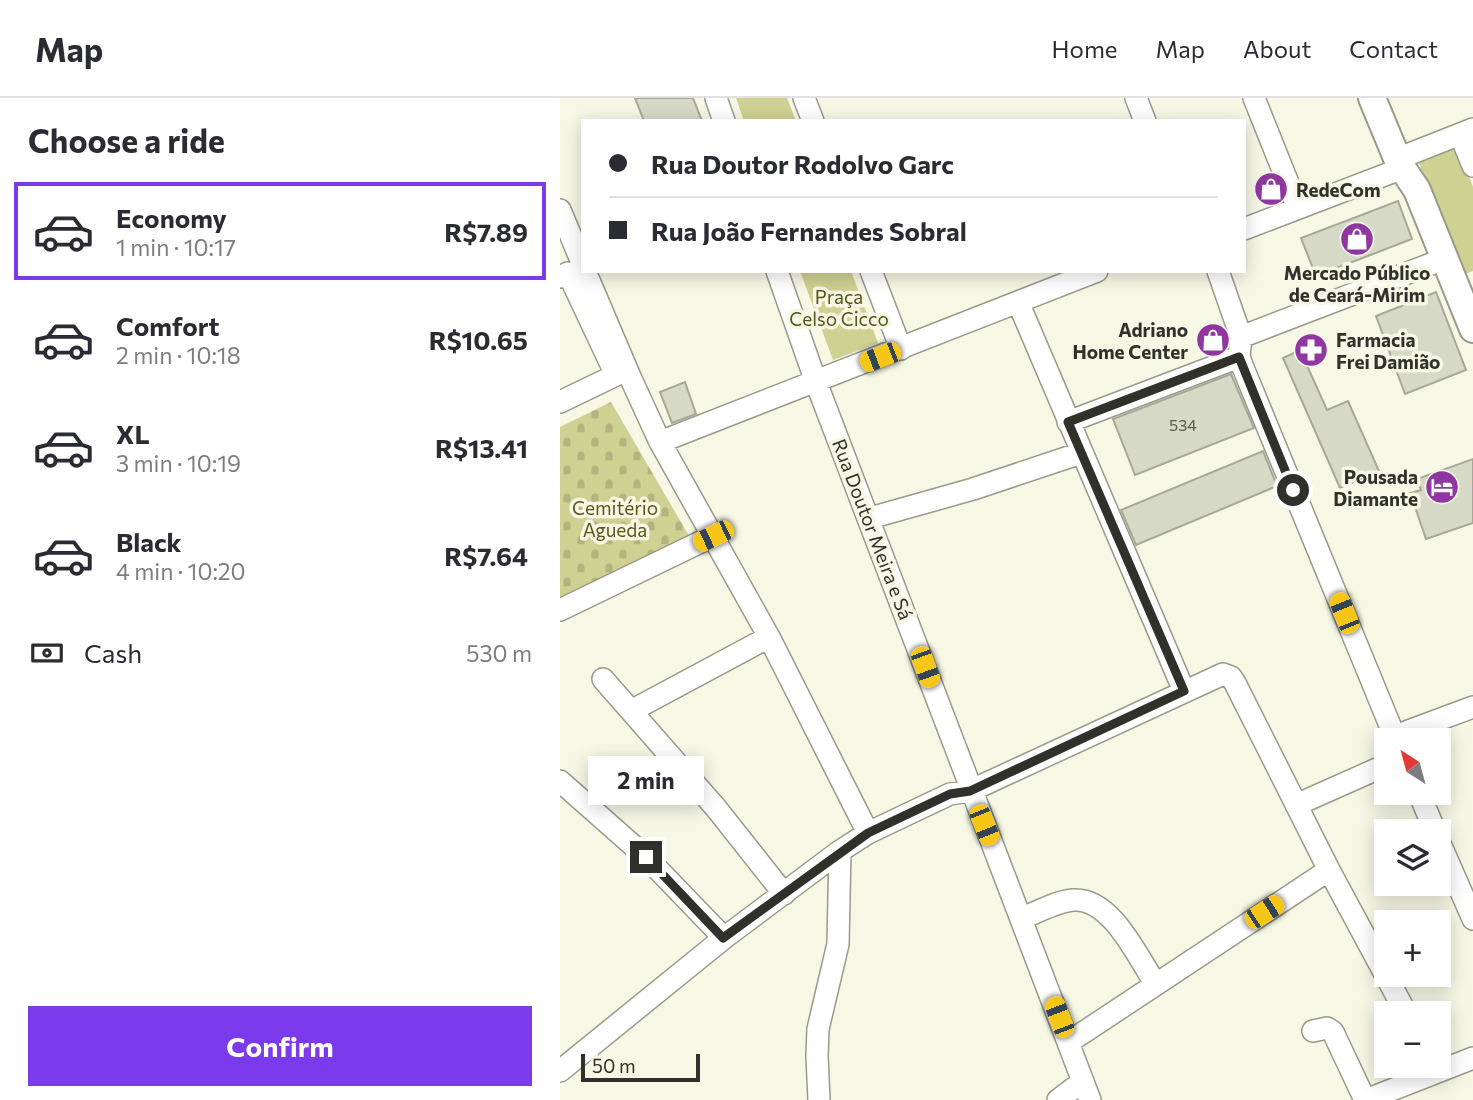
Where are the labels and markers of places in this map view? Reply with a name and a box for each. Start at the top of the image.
shop icon: RedeCom [1252,170,1290,208]
place label: RedeCom [1296,178,1381,201]
shop icon: Mercado Público de Ceará-Mirim [1338,220,1376,258]
place label: Mercado Público de Ceará-Mirim [1284,261,1430,306]
place label: Adriano Home Center [1072,318,1188,363]
shop icon: Adriano Home Center [1194,321,1232,359]
place label: Farmacia Frei Damião [1336,328,1440,373]
pharmacy icon: Farmacia Frei Damião [1292,331,1330,369]
place label: Pousada Diamante [1333,465,1418,510]
hotel icon: Pousada Diamante [1423,468,1461,506]

